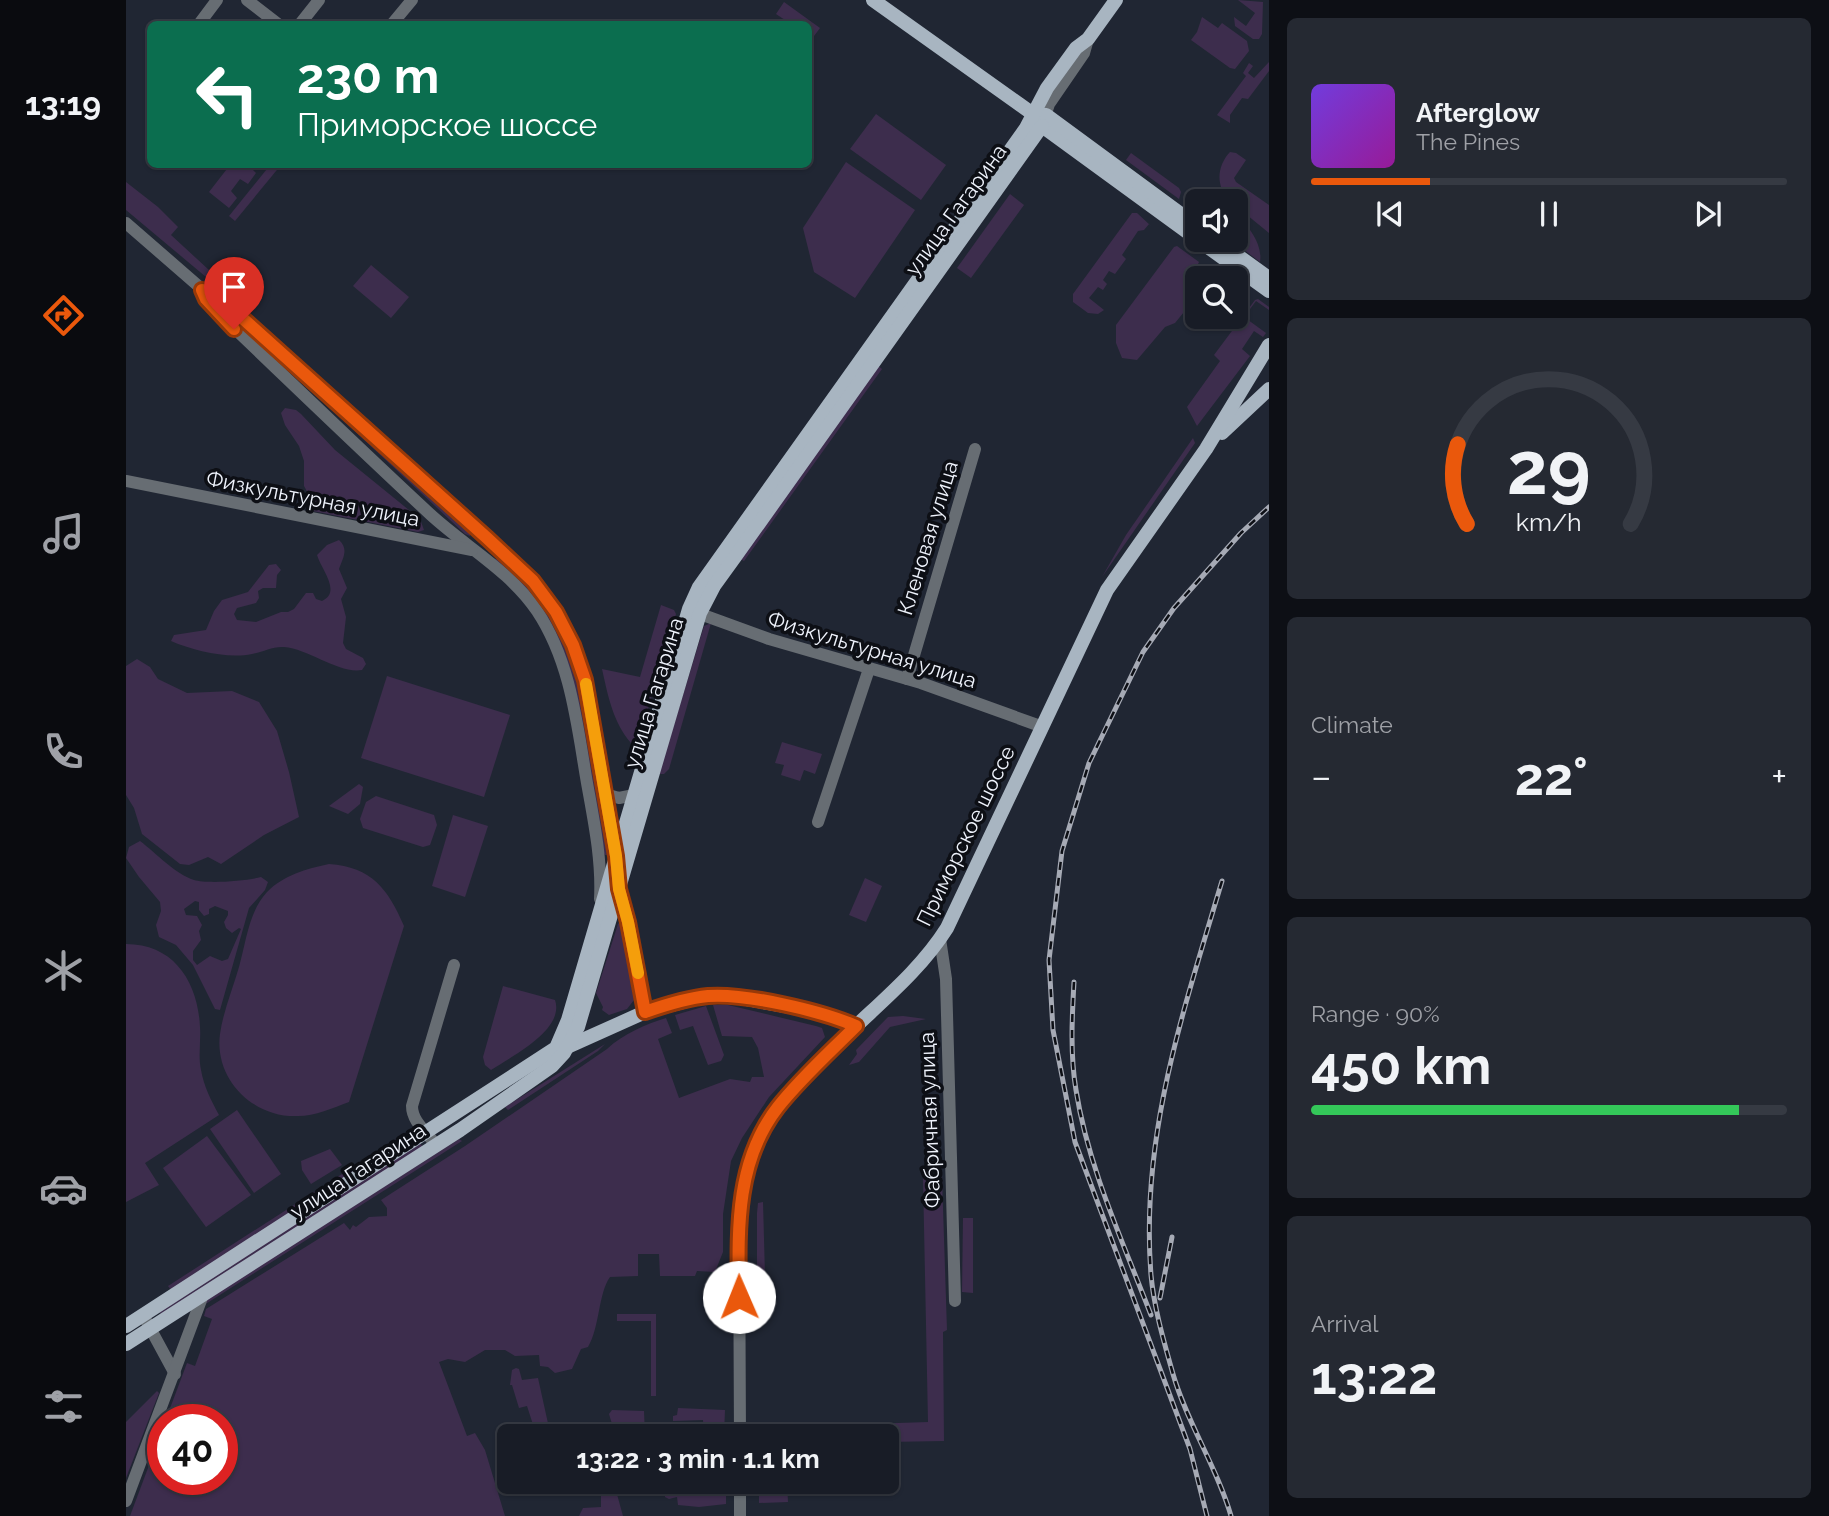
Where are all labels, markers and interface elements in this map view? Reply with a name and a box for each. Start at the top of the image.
text: 230 m [297,47,439,104]
icon: left [182,49,273,140]
text: 13:19 [25,85,101,122]
text: Afterglow [1416,98,1540,128]
text: Приморское шоссе [297,106,597,143]
text: The Pines [1416,128,1520,155]
street label: улица Гагарина [900,139,1012,280]
map controls [1185,189,1248,329]
button: sound [1185,189,1248,252]
icon: previous [1371,195,1409,233]
icon: pause [1530,195,1568,233]
icon: next [1689,195,1727,233]
pin [204,257,264,329]
button: search [1185,266,1248,329]
icon: arrive [215,268,253,306]
icon: directions [39,291,88,340]
text: 29 [1507,427,1591,512]
street label: Кленовая улица [892,458,963,618]
street label: Физкультурная улица [204,466,422,531]
text: km/h [1516,507,1582,537]
icon: music [39,509,88,558]
street label: Физкультурная улица [765,606,979,693]
street label: улица Гагарина [619,615,688,771]
text: Climate [1311,711,1393,738]
icon: phone [39,727,88,776]
street label: Приморское шоссе [911,742,1020,930]
text: 22° [1515,746,1588,807]
text: − [1311,754,1331,799]
text: + [1771,754,1787,799]
icon: climate [39,946,88,995]
text: Range · 90% [1311,1000,1440,1027]
street label: Фабричная улица [914,1032,945,1208]
text: 450 km [1311,1035,1491,1096]
street label: улица Гагарина [285,1118,430,1224]
icon: car [39,1164,88,1213]
position arrow [702,1260,776,1334]
text: Arrival [1311,1310,1378,1337]
text: 13:22 [1311,1345,1437,1406]
icon: filters [39,1382,88,1431]
speed limit sign: 40 [147,1404,238,1495]
text: 13:22 · 3 min · 1.1 km [576,1444,820,1474]

